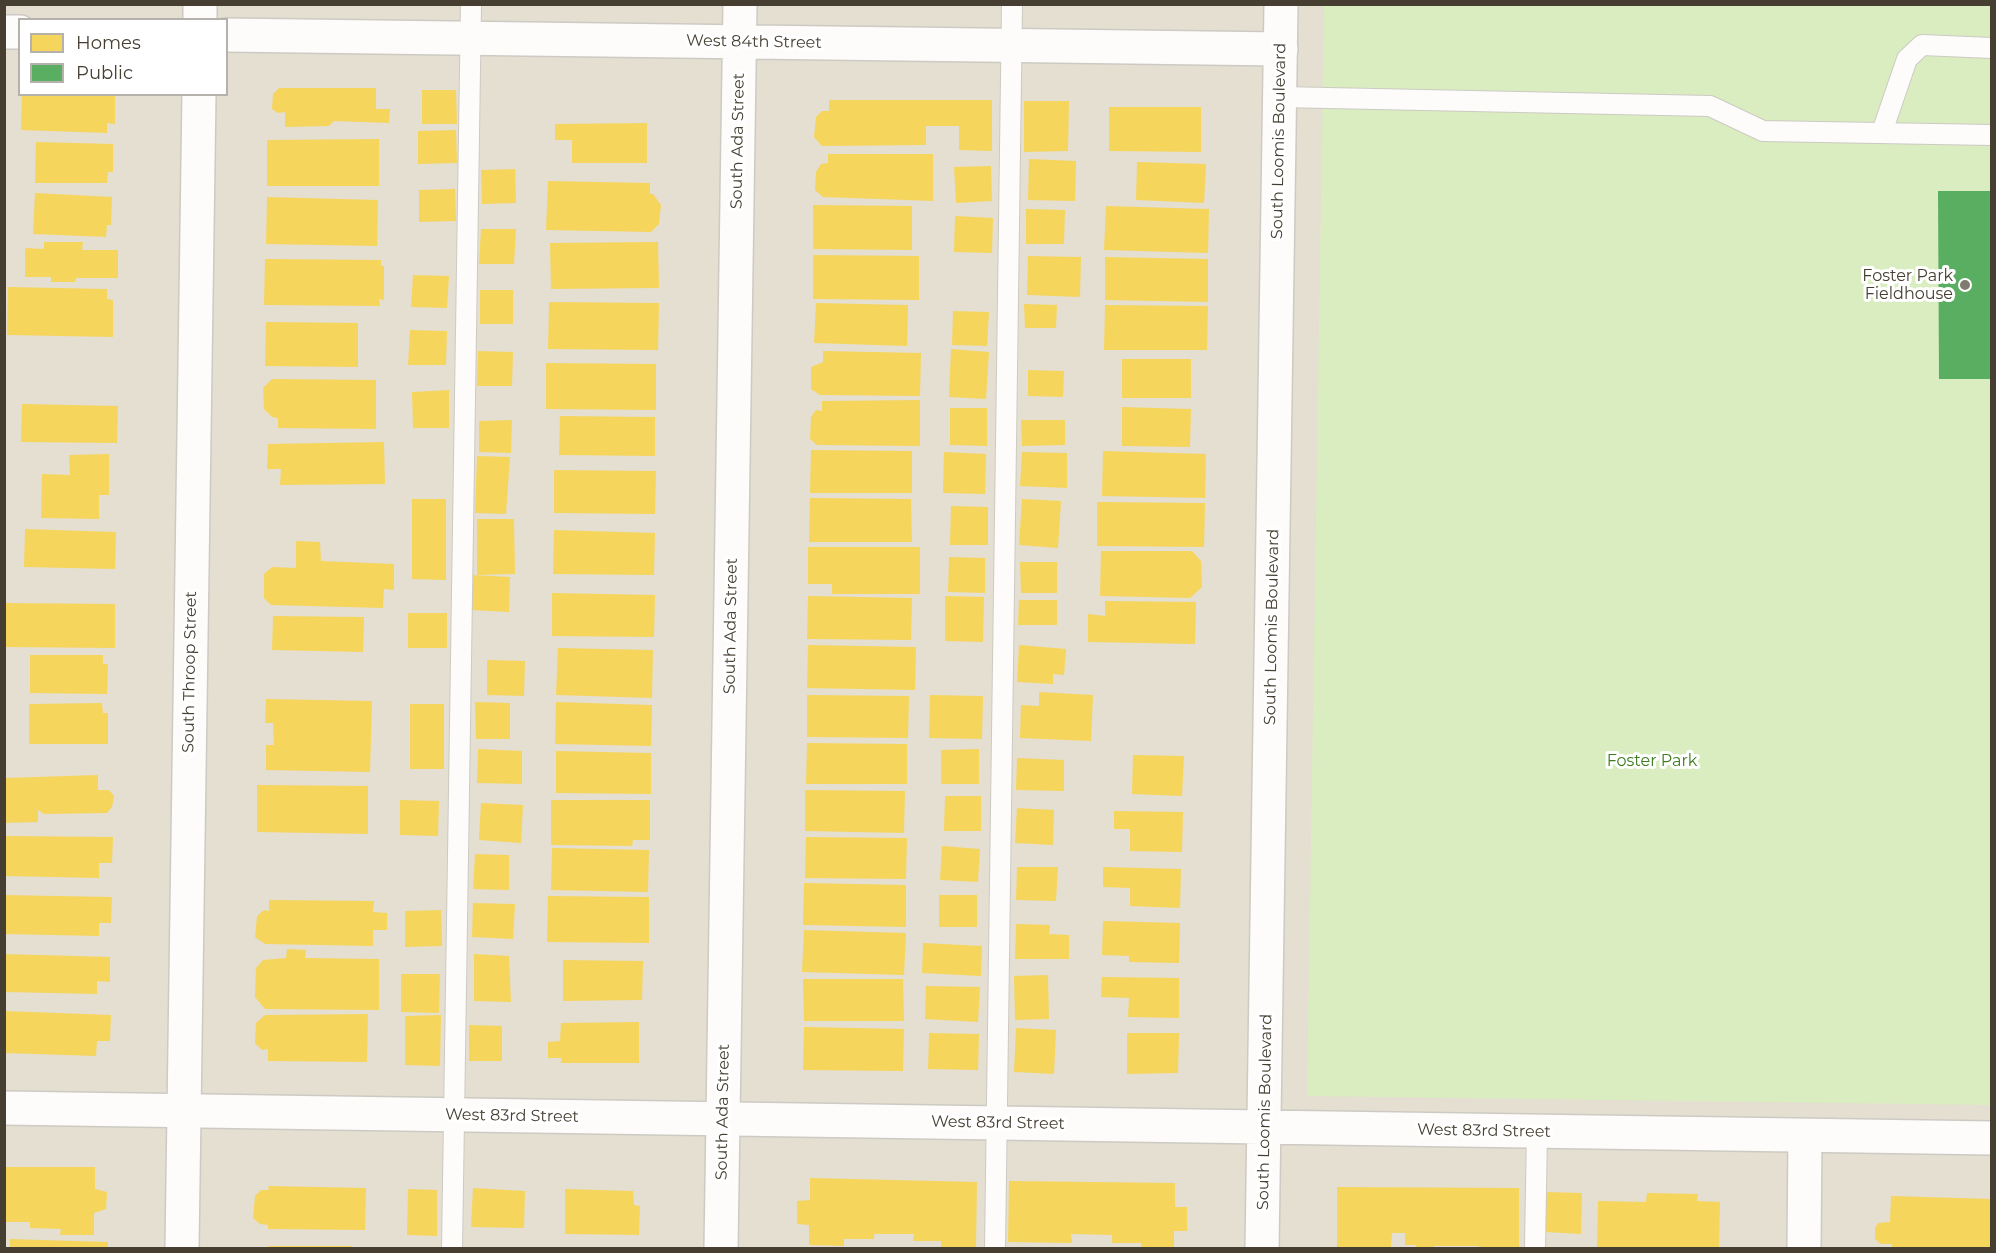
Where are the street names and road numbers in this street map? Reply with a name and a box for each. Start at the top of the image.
street label: West 84th Street [686,31,822,53]
street label: South Loomis Boulevard [1268,43,1290,239]
street label: South Ada Street [727,73,749,209]
street label: South Loomis Boulevard [1261,529,1283,725]
street label: South Ada Street [720,558,742,694]
street label: South Throop Street [179,591,201,753]
street label: South Loomis Boulevard [1254,1014,1276,1210]
street label: South Ada Street [712,1044,734,1180]
street label: West 83rd Street [445,1105,579,1127]
street label: West 83rd Street [931,1112,1065,1134]
street label: West 83rd Street [1417,1120,1551,1142]

